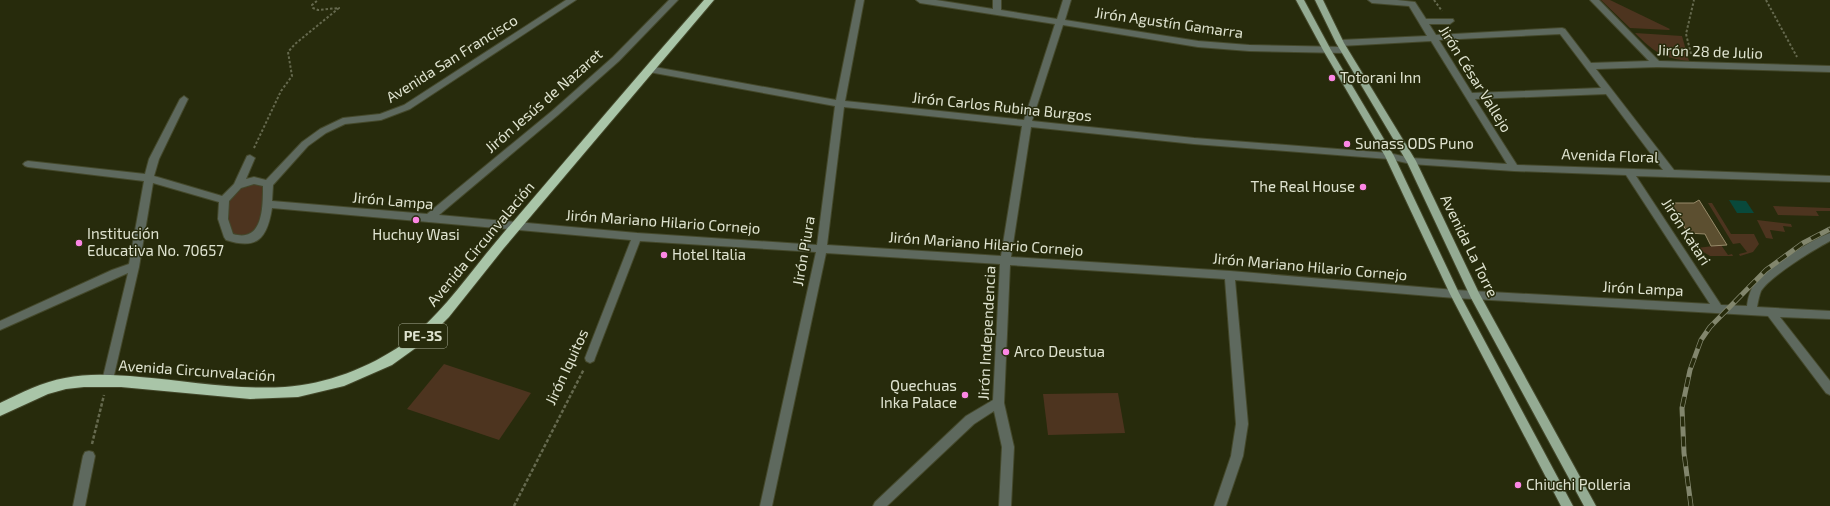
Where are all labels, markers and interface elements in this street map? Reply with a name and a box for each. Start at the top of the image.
street label: Jirón Agustín Gamarra [1094,3,1244,41]
street label: Avenida San Francisco [382,10,520,106]
street label: Jirón César Vallejo [1435,22,1516,136]
street label: Jirón 28 de Julio [1657,40,1763,62]
street label: Jirón Jesús de Nazaret [481,44,606,156]
place label: Totorani Inn [1340,68,1421,86]
marker: Totorani Inn [1327,73,1337,83]
street label: Jirón Carlos Rubina Burgos [911,88,1093,124]
place label: Sunass ODS Puno [1355,134,1474,152]
marker: Sunass ODS Puno [1342,139,1352,149]
street label: Avenida Floral [1561,144,1660,166]
street label: Avenida Circunvalación [423,177,538,309]
place label: The Real House [1250,177,1355,195]
marker: The Real House [1358,182,1368,192]
street label: Jirón Lampa [352,187,434,213]
street label: Avenida La Torre [1437,191,1503,300]
street label: Jirón Katari [1659,195,1715,268]
street label: Jirón Mariano Hilario Cornejo [565,205,761,238]
marker: Huchuy Wasi [411,215,421,225]
street label: Jirón Piura [788,215,818,287]
place label: Institución Educativa No. 70657 [87,224,224,259]
place label: Huchuy Wasi [372,225,460,243]
street label: Jirón Mariano Hilario Cornejo [888,227,1084,260]
marker: Institución Educativa No. 70657 [74,238,84,248]
place label: Hotel Italia [672,245,746,263]
street label: Jirón Mariano Hilario Cornejo [1212,249,1408,284]
marker: Hotel Italia [659,250,669,260]
street label: Jirón Independencia [973,265,999,401]
street label: Jirón Lampa [1602,277,1684,299]
road number: PE-3S [399,324,447,348]
street label: Jirón Iquitos [541,326,592,407]
place label: Arco Deustua [1014,342,1105,360]
marker: Arco Deustua [1001,347,1011,357]
street label: Avenida Circunvalación [118,356,276,384]
place label: Quechuas Inka Palace [880,376,957,411]
marker: Quechuas Inka Palace [960,390,970,400]
place label: Chiuchi Polleria [1526,475,1631,493]
marker: Chiuchi Polleria [1513,480,1523,490]

